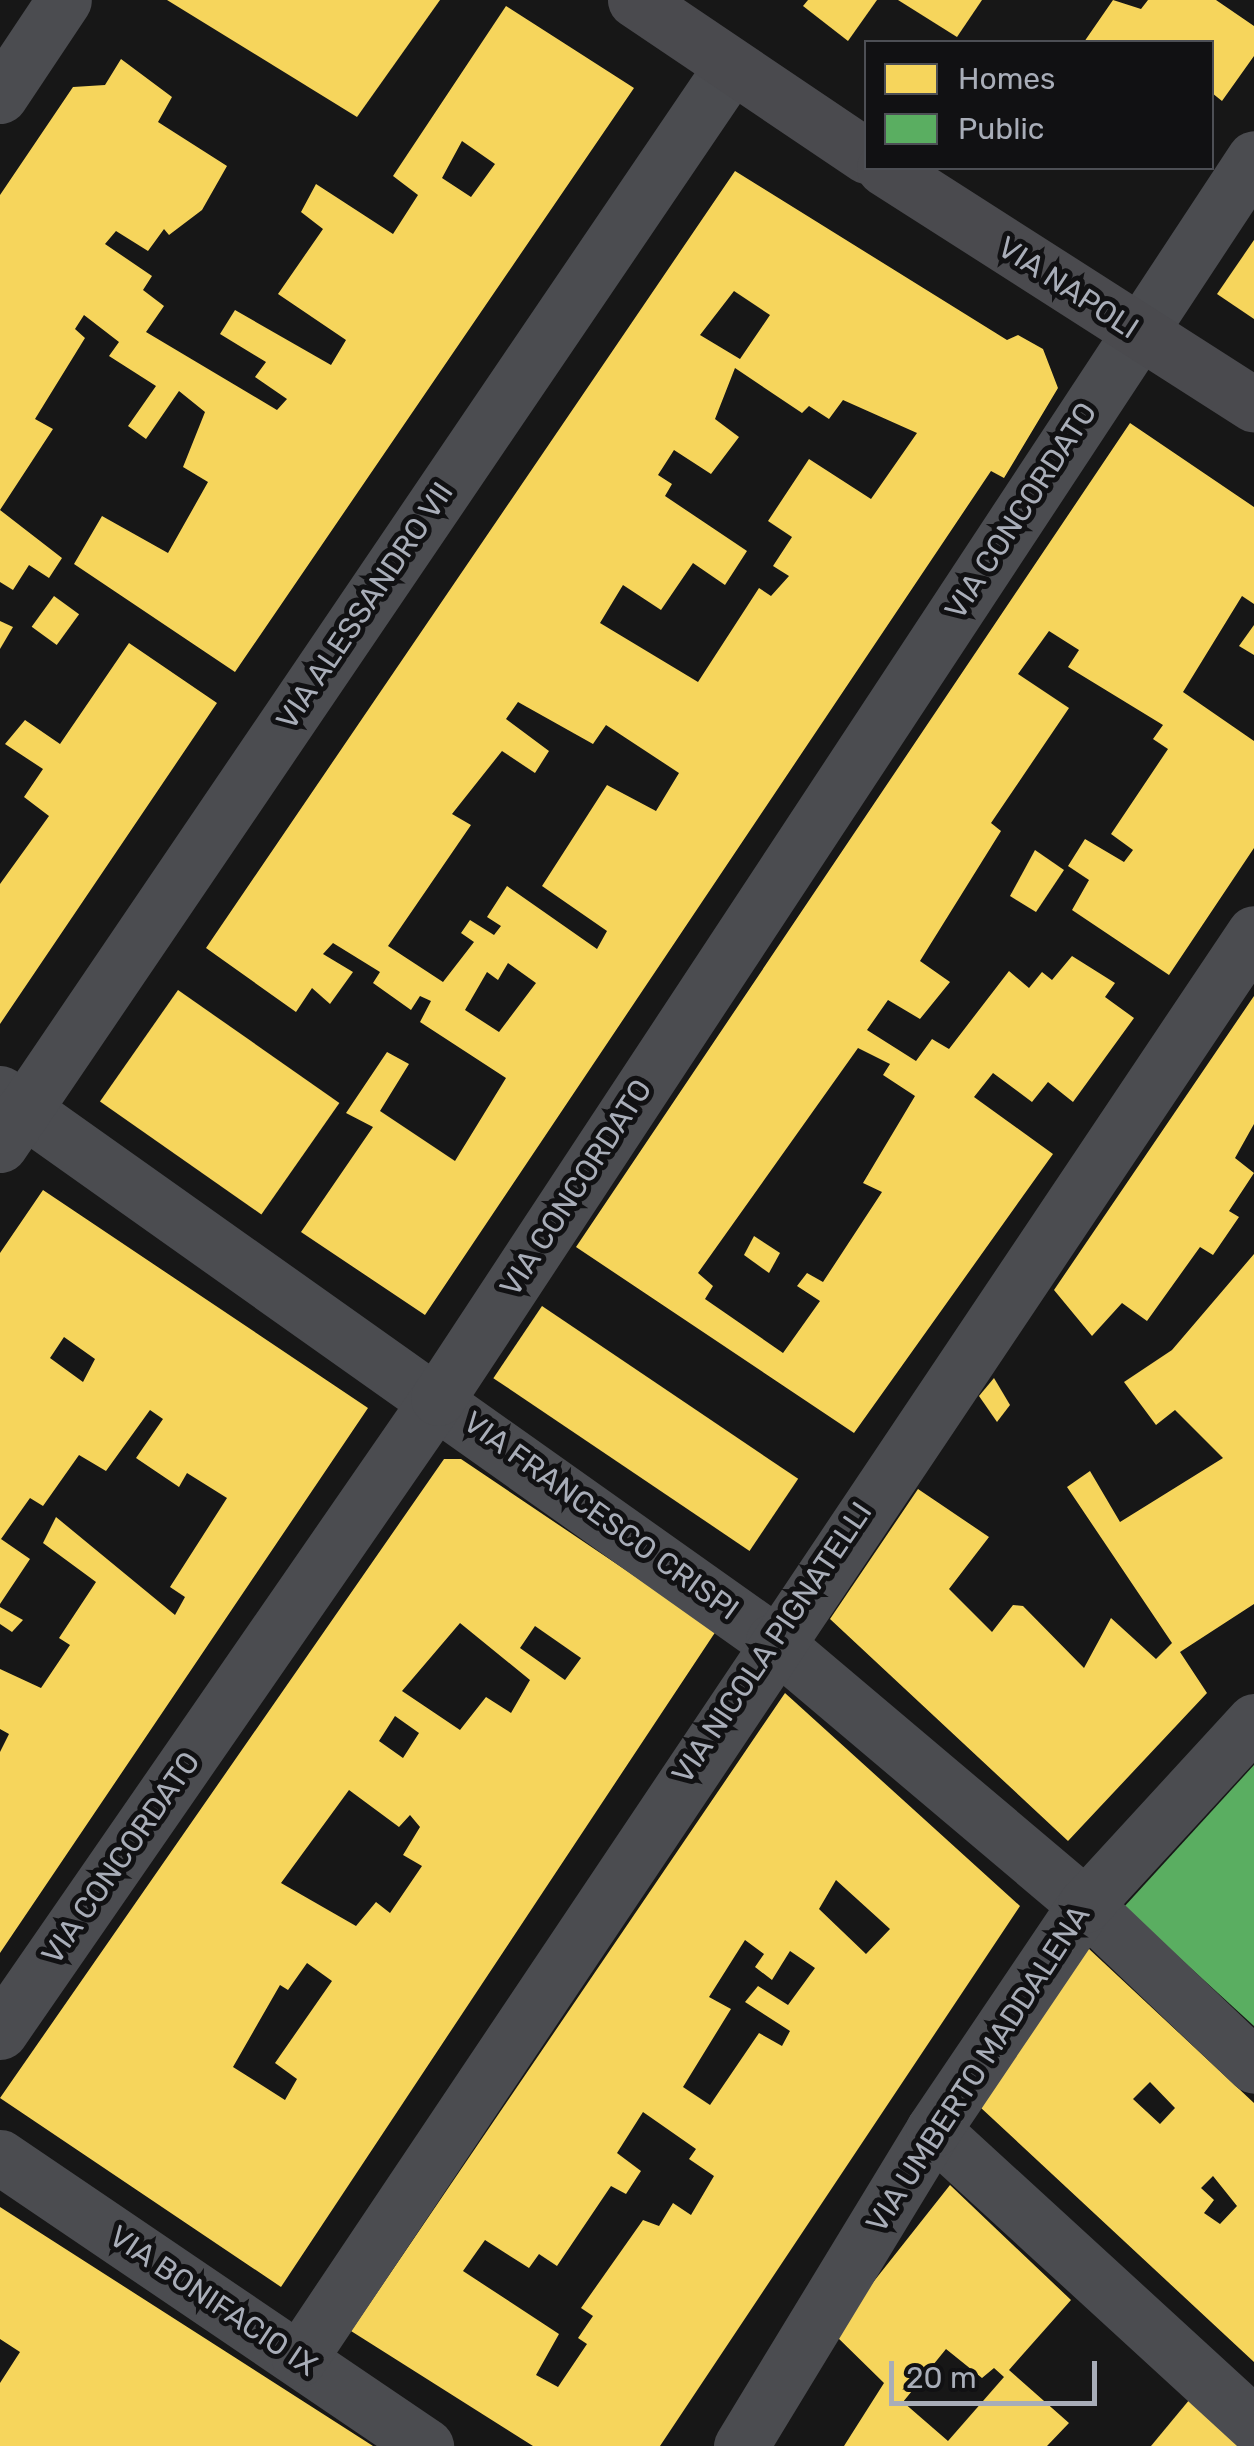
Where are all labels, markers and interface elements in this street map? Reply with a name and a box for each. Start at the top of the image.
legend [864,40,1214,170]
text: Homes [958,61,1055,97]
text: Public [958,111,1044,147]
street label: VIA NAPOLI [991,229,1145,347]
street label: VIA CONCORDATO [937,396,1105,626]
street label: VIA ALESSANDRO VII [268,475,462,737]
street label: VIA CONCORDATO [492,1073,660,1303]
street label: VIA FRANCESCO CRISPI [456,1404,746,1628]
street label: VIA NICOLA PIGNATELLI [664,1495,880,1791]
street label: VIA CONCORDATO [34,1745,208,1971]
street label: VIA UMBERTO MADDALENA [859,1898,1097,2240]
street label: VIA BONIFACIO IX [102,2218,324,2384]
scale bar [894,2341,1102,2403]
text: 20 m [906,2360,977,2396]

